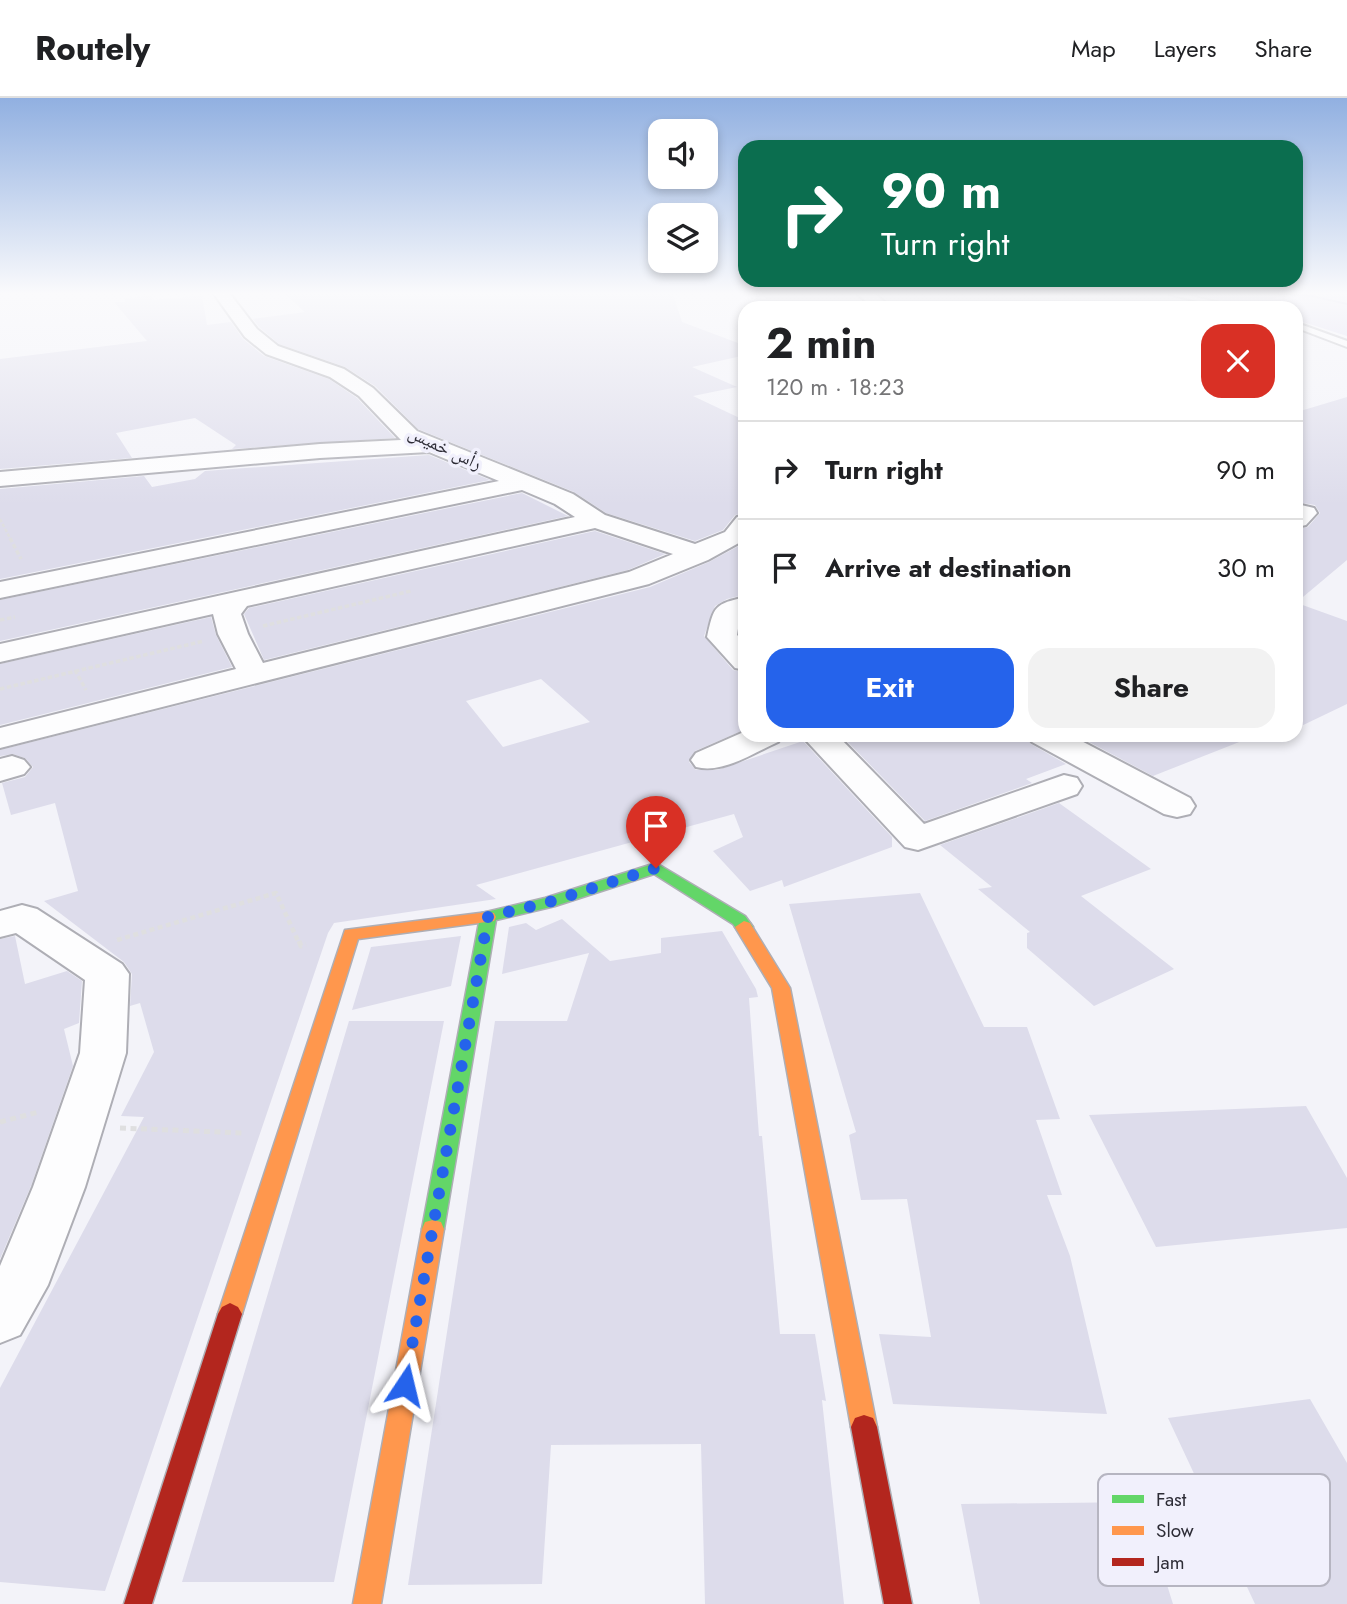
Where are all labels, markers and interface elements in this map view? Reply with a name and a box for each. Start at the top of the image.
text: Routely [35,25,150,72]
text: Map [1071,31,1116,66]
text: Layers [1154,31,1216,66]
text: Share [1254,31,1312,66]
map controls [648,119,718,273]
button: sound [648,119,718,189]
text: 90 m [881,156,1001,226]
icon: right [766,168,857,259]
button: layers [648,203,718,273]
text: Turn right [881,221,1010,267]
text: 2 min [766,313,876,374]
button: close [1201,324,1275,398]
text: 120 m · 18:23 [766,370,904,404]
street label: رأس خميس [404,420,486,476]
icon: right [766,451,804,489]
text: Turn right [825,451,943,489]
text: 90 m [1216,451,1275,489]
icon: arrive [766,549,804,587]
text: Arrive at destination [825,549,1072,587]
text: 30 m [1217,549,1275,587]
button: Exit [766,648,1014,728]
button: Share [1028,648,1275,728]
pin [626,796,686,868]
icon: arrive [637,807,675,845]
position arrow [368,1348,442,1422]
legend [1098,1474,1330,1586]
text: Fast [1156,1486,1187,1513]
text: Slow [1156,1517,1194,1544]
text: Jam [1153,1549,1185,1576]

